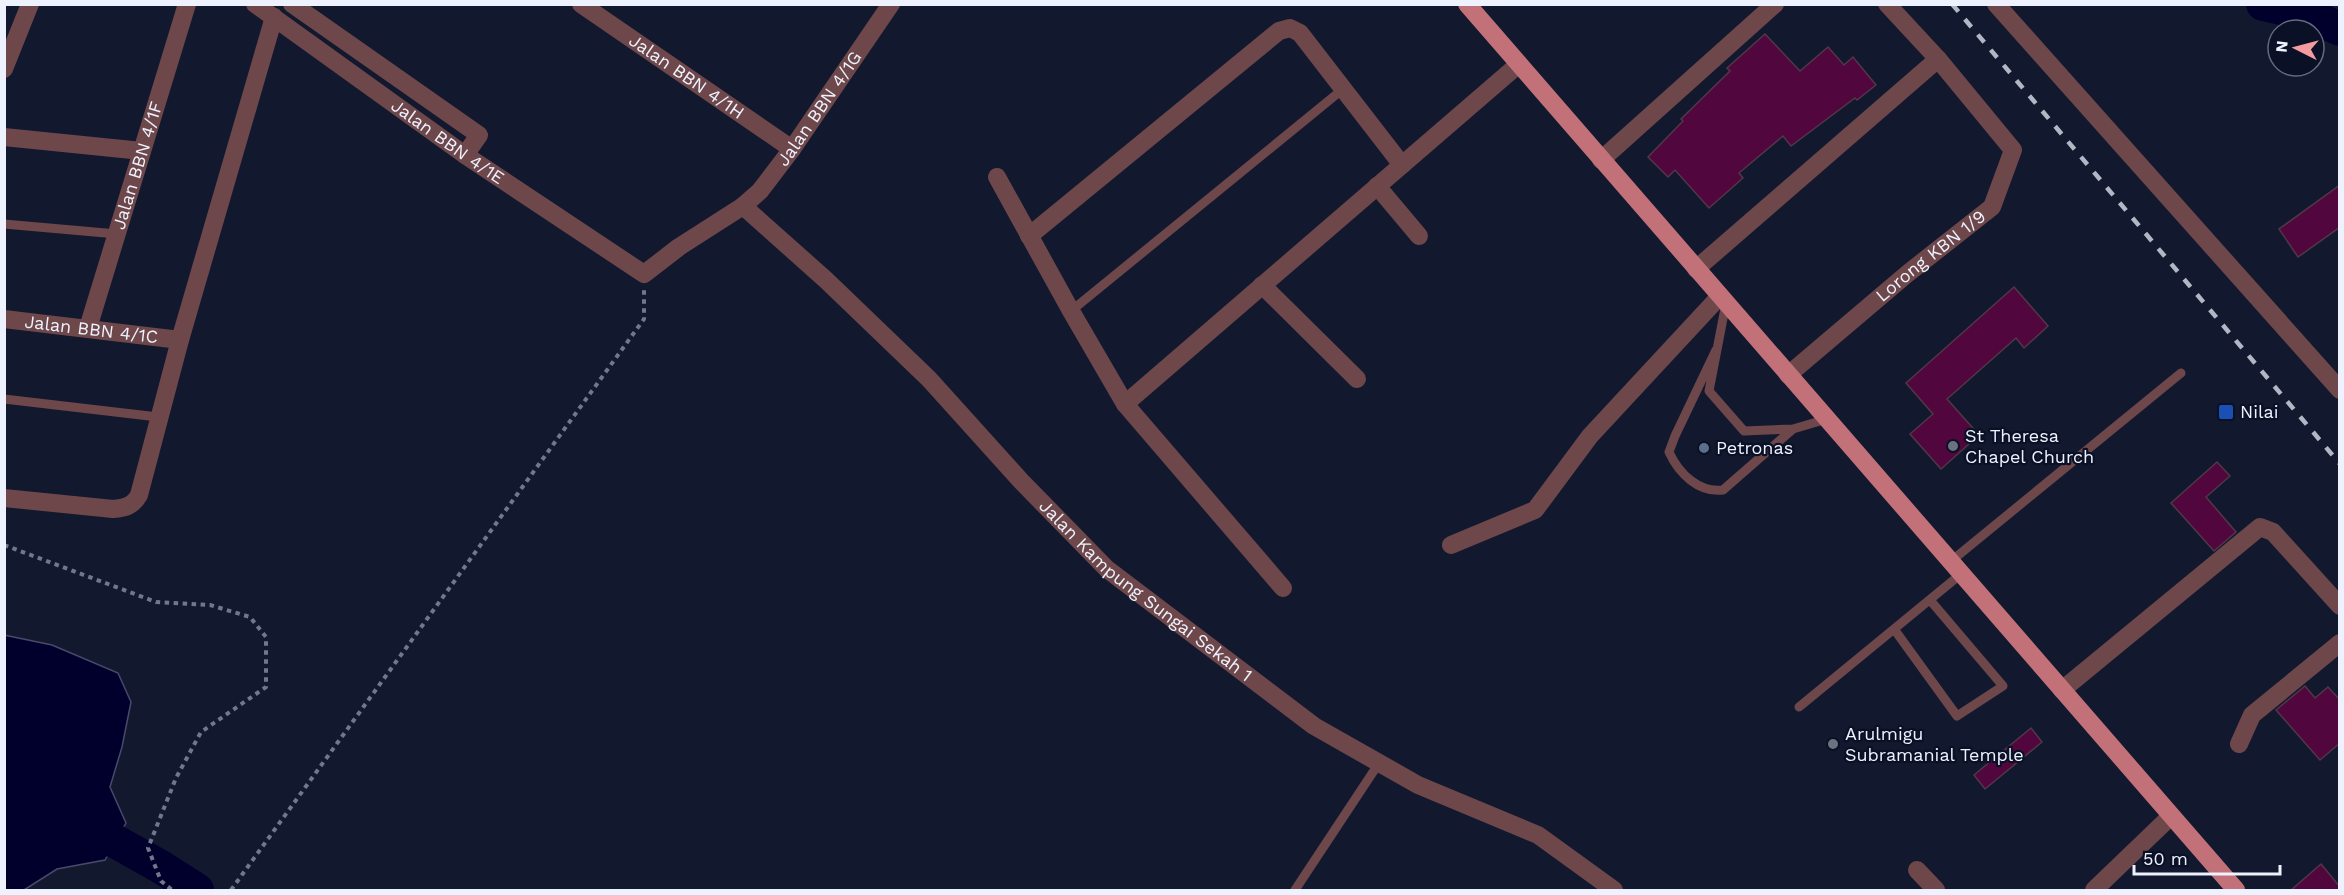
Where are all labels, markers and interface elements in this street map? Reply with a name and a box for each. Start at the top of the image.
north arrow [2266,18,2326,78]
street label: Jalan BBN 4/1H [625,29,748,123]
text: N [2272,40,2292,53]
street label: Jalan BBN 4/1G [772,47,866,170]
street label: Jalan BBN 4/1E [387,94,509,188]
street label: Jalan BBN 4/1F [108,99,167,232]
street label: Lorong KBN 1/9 [1871,205,1990,306]
street label: Jalan BBN 4/1C [24,311,159,347]
place label: Nilai [2240,401,2278,422]
marker: Nilai [2217,403,2235,421]
place label: St Theresa Chapel Church [1965,425,2094,467]
place label: Petronas [1716,437,1793,458]
marker: St Theresa Chapel Church [1946,439,1960,453]
marker: Petronas [1697,441,1711,455]
street label: Jalan Kampung Sungai Sekah 1 [1035,495,1257,685]
place label: Arulmigu Subramanial Temple [1845,723,2024,765]
marker: Arulmigu Subramanial Temple [1826,737,1840,751]
scale bar [2134,838,2280,876]
text: 50 m [2143,848,2188,869]

